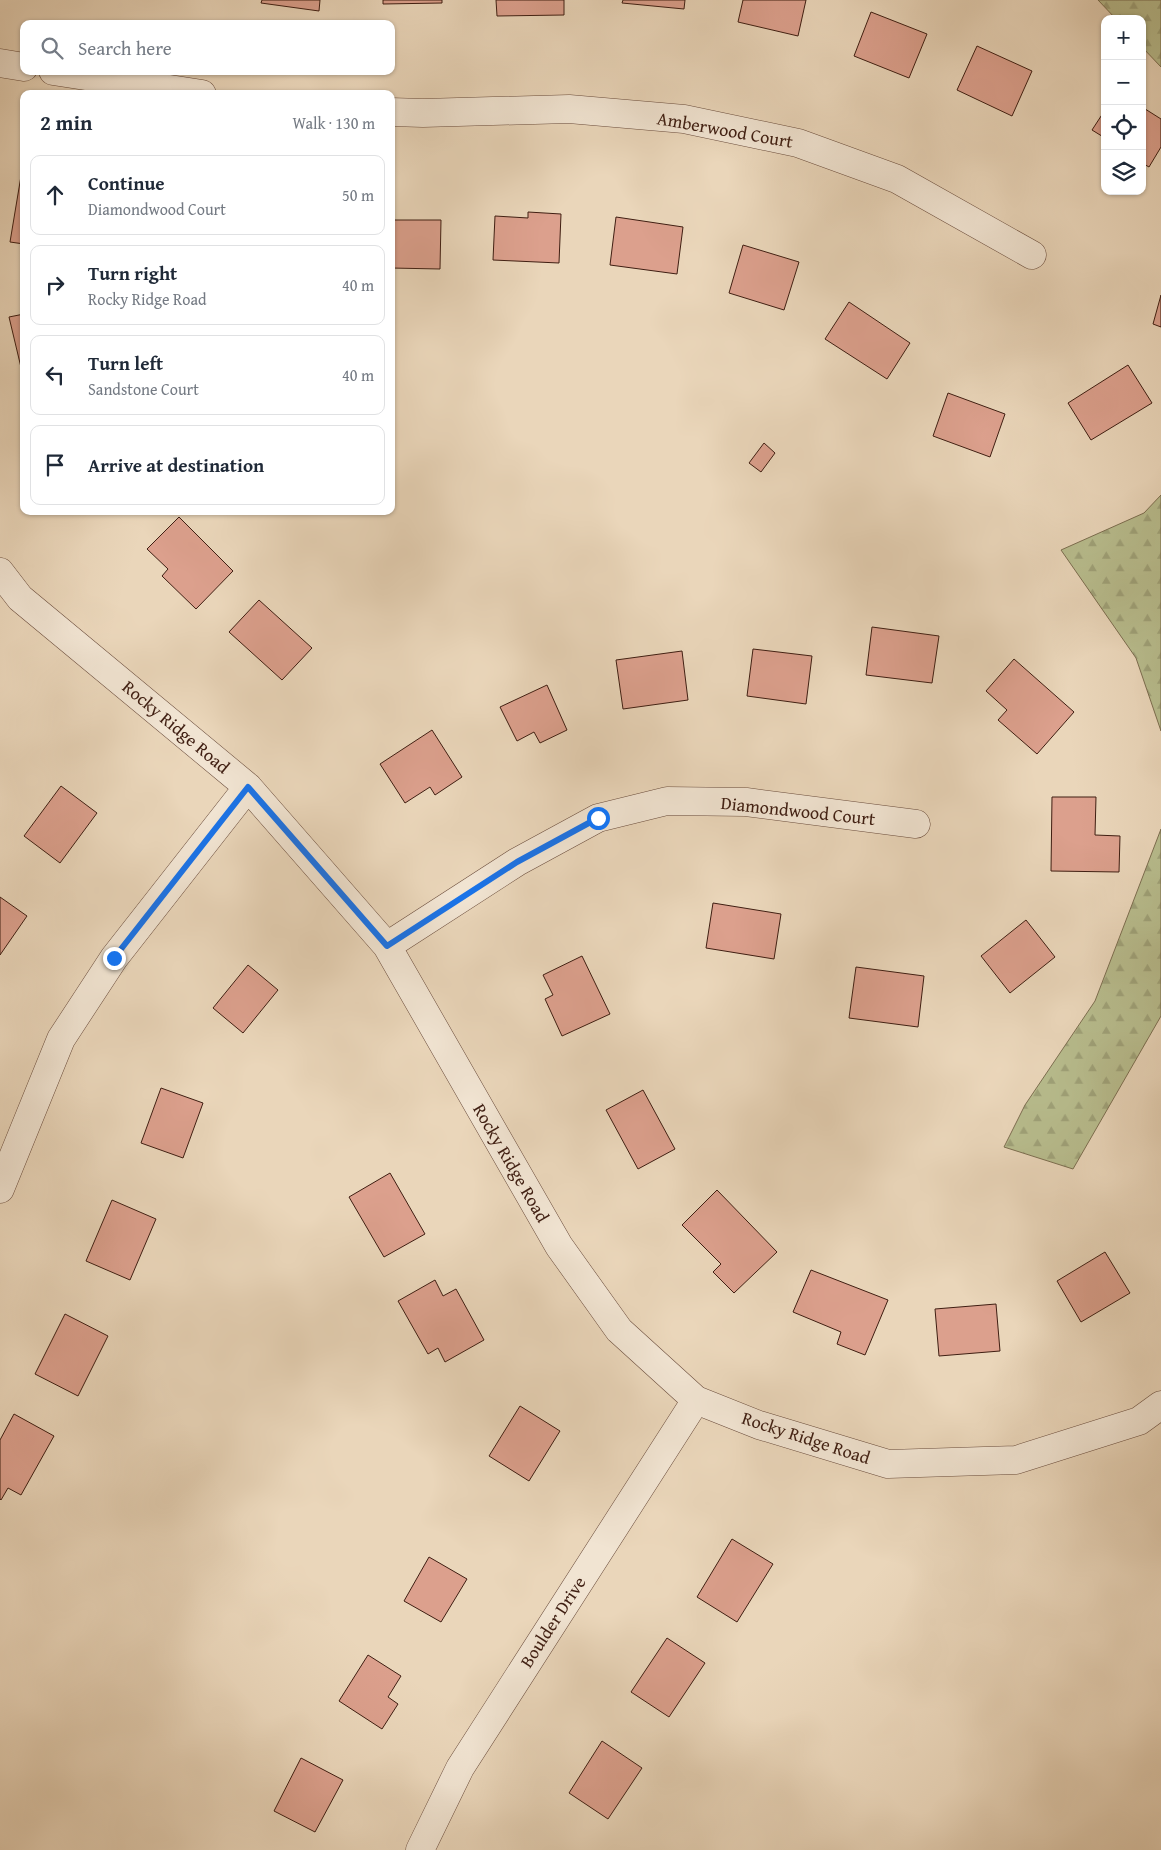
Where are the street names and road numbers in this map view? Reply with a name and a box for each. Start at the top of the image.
street label: Amberwood Court [655,104,796,155]
street label: Rocky Ridge Road [117,673,236,780]
street label: Diamondwood Court [720,789,877,832]
street label: Rocky Ridge Road [466,1098,557,1228]
street label: Rocky Ridge Road [739,1404,874,1471]
street label: Boulder Drive [513,1571,592,1673]

